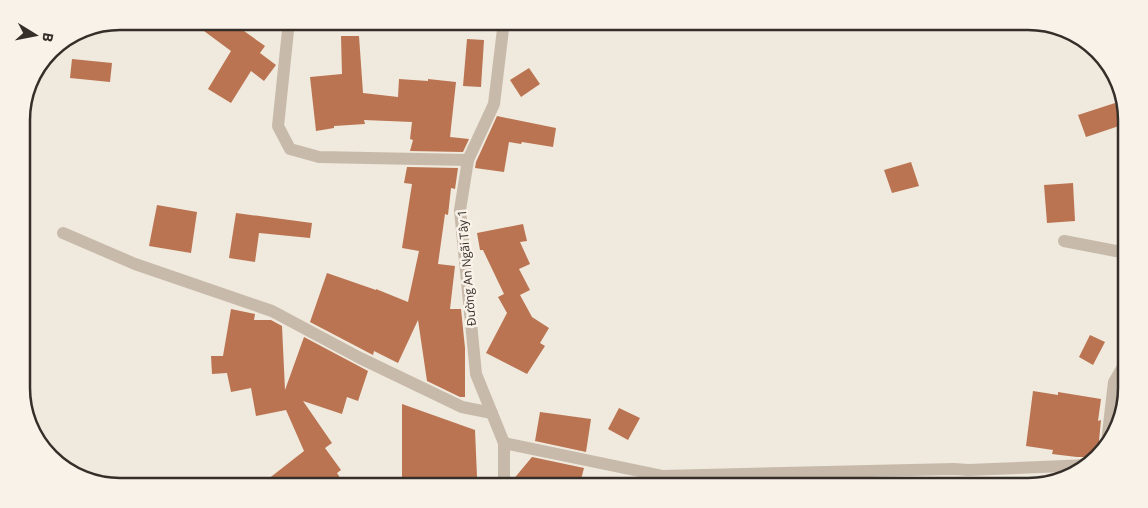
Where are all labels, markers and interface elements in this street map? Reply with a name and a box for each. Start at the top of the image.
north arrow [10,10,60,60]
text: B [38,31,58,44]
street label: Đường An Ngãi Tây 1 [453,209,480,327]

